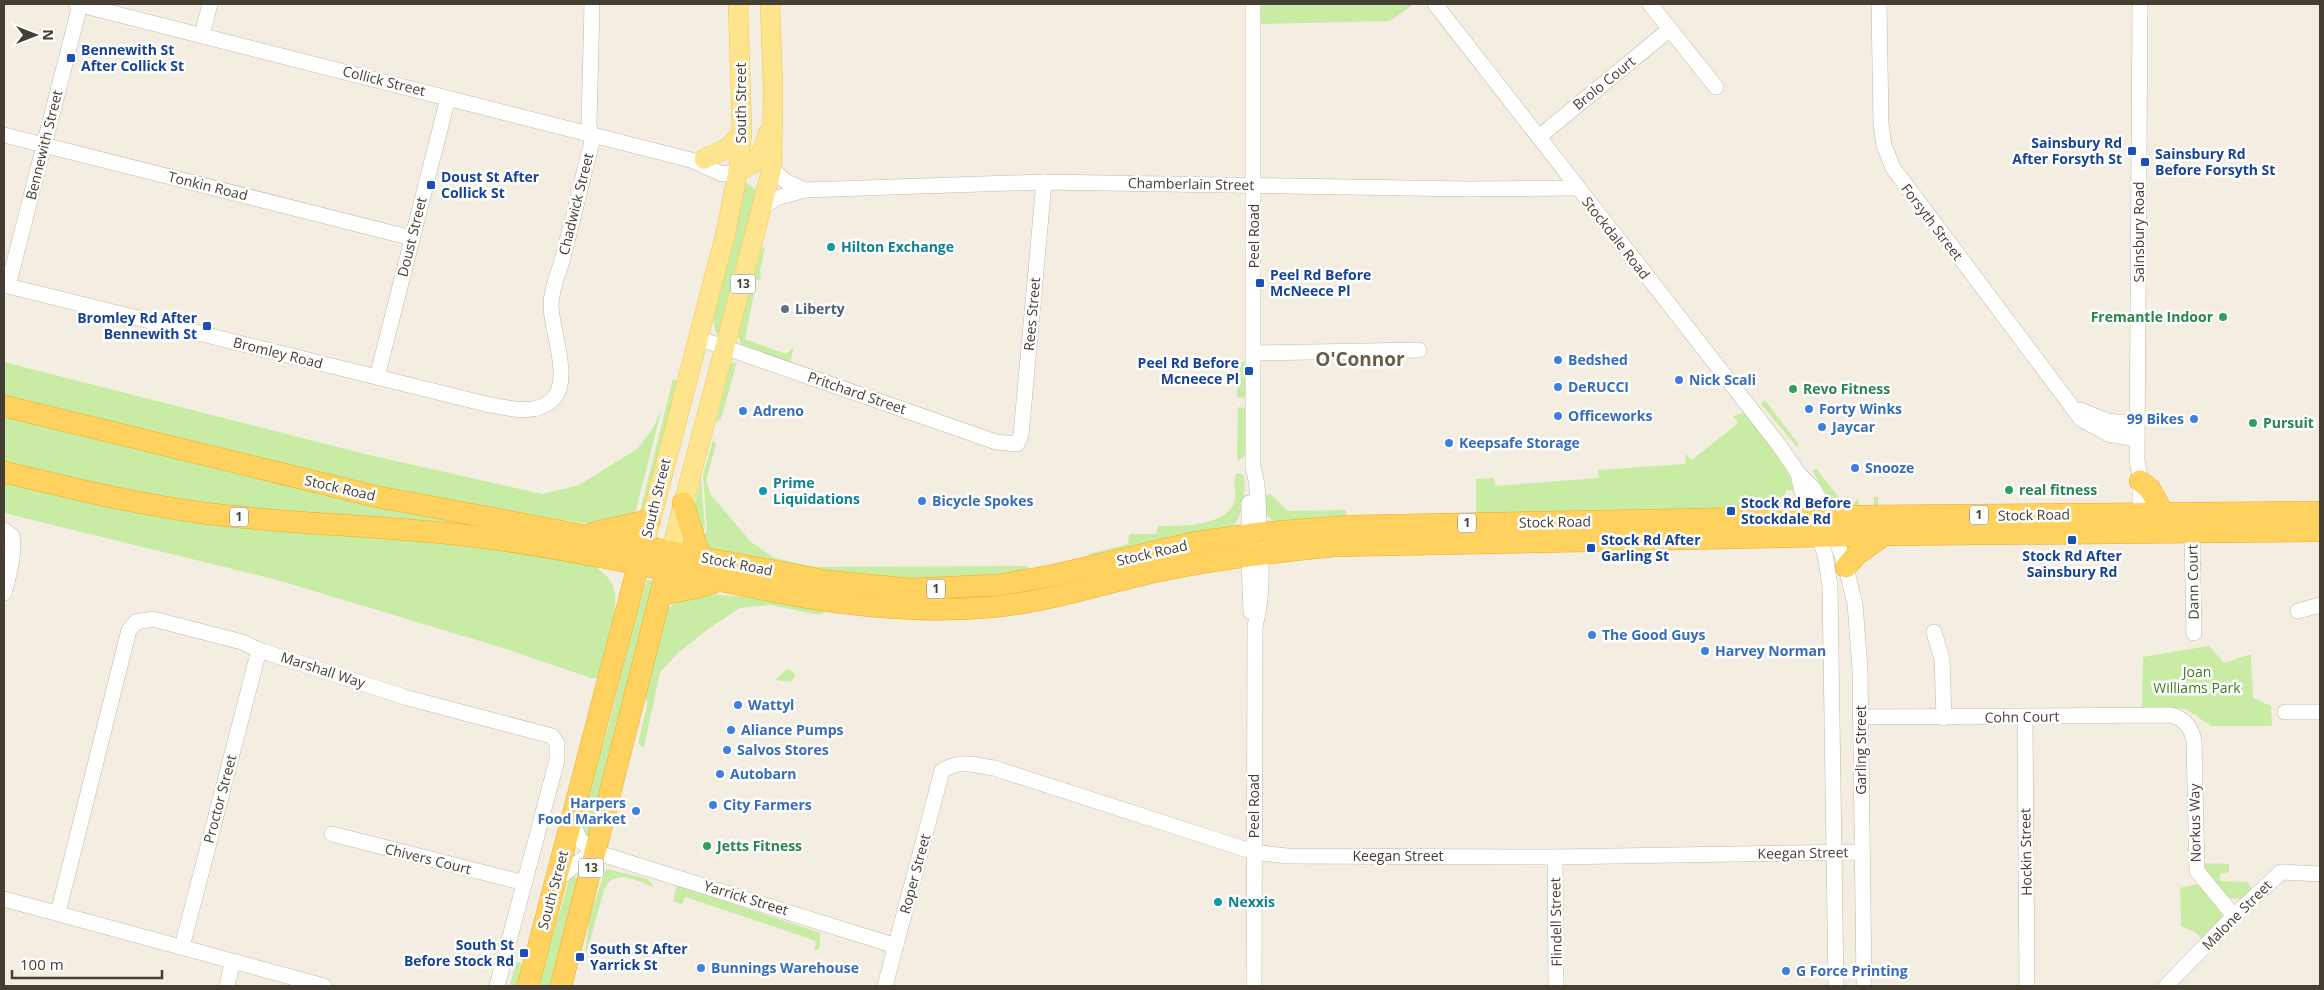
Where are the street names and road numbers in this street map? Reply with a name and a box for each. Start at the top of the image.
street label: Brolo Court [1568,52,1639,114]
street label: Collick Street [341,61,427,100]
street label: South Street [731,62,750,144]
street label: Bennewith Street [21,88,66,202]
street label: Chadwick Street [554,151,597,257]
street label: Tonkin Road [166,166,250,205]
street label: Chamberlain Street [1128,173,1254,194]
street label: Forsyth Street [1897,179,1967,264]
street label: Sainsbury Road [2129,181,2148,283]
street label: Stockdale Road [1578,192,1655,283]
street label: Doust Street [392,195,431,279]
street label: Peel Road [1244,204,1263,268]
road number: 13 [730,274,756,294]
street label: Rees Street [1019,276,1044,352]
street label: Bromley Road [231,332,325,373]
street label: Pritchard Street [805,367,909,418]
street label: South Street [636,456,675,539]
street label: Stock Road [303,470,377,505]
street label: Stock Road [1998,504,2070,525]
road number: 1 [1970,506,1988,524]
road number: 1 [230,508,248,526]
street label: Stock Road [1519,511,1591,532]
road number: 1 [1458,514,1476,532]
street label: Stock Road [1115,535,1189,570]
street label: Dann Court [2182,544,2203,620]
street label: Stock Road [700,547,774,580]
road number: 1 [927,580,945,598]
street label: Marshall Way [279,647,369,692]
street label: Garling Street [1851,705,1870,795]
street label: Cohn Court [1985,706,2059,727]
street label: Proctor Street [199,752,240,845]
street label: Peel Road [1244,774,1263,838]
street label: Norkus Way [2184,783,2205,862]
street label: Hockin Street [2015,808,2036,896]
street label: Roper Street [895,832,934,916]
street label: Chivers Court [383,839,473,878]
street label: Keegan Street [1757,842,1849,863]
street label: Keegan Street [1353,846,1444,865]
street label: South Street [533,848,572,931]
road number: 13 [578,858,604,878]
street label: Yarrick Street [702,876,791,919]
street label: Malone Street [2198,876,2276,954]
street label: Flindell Street [1545,877,1566,967]

